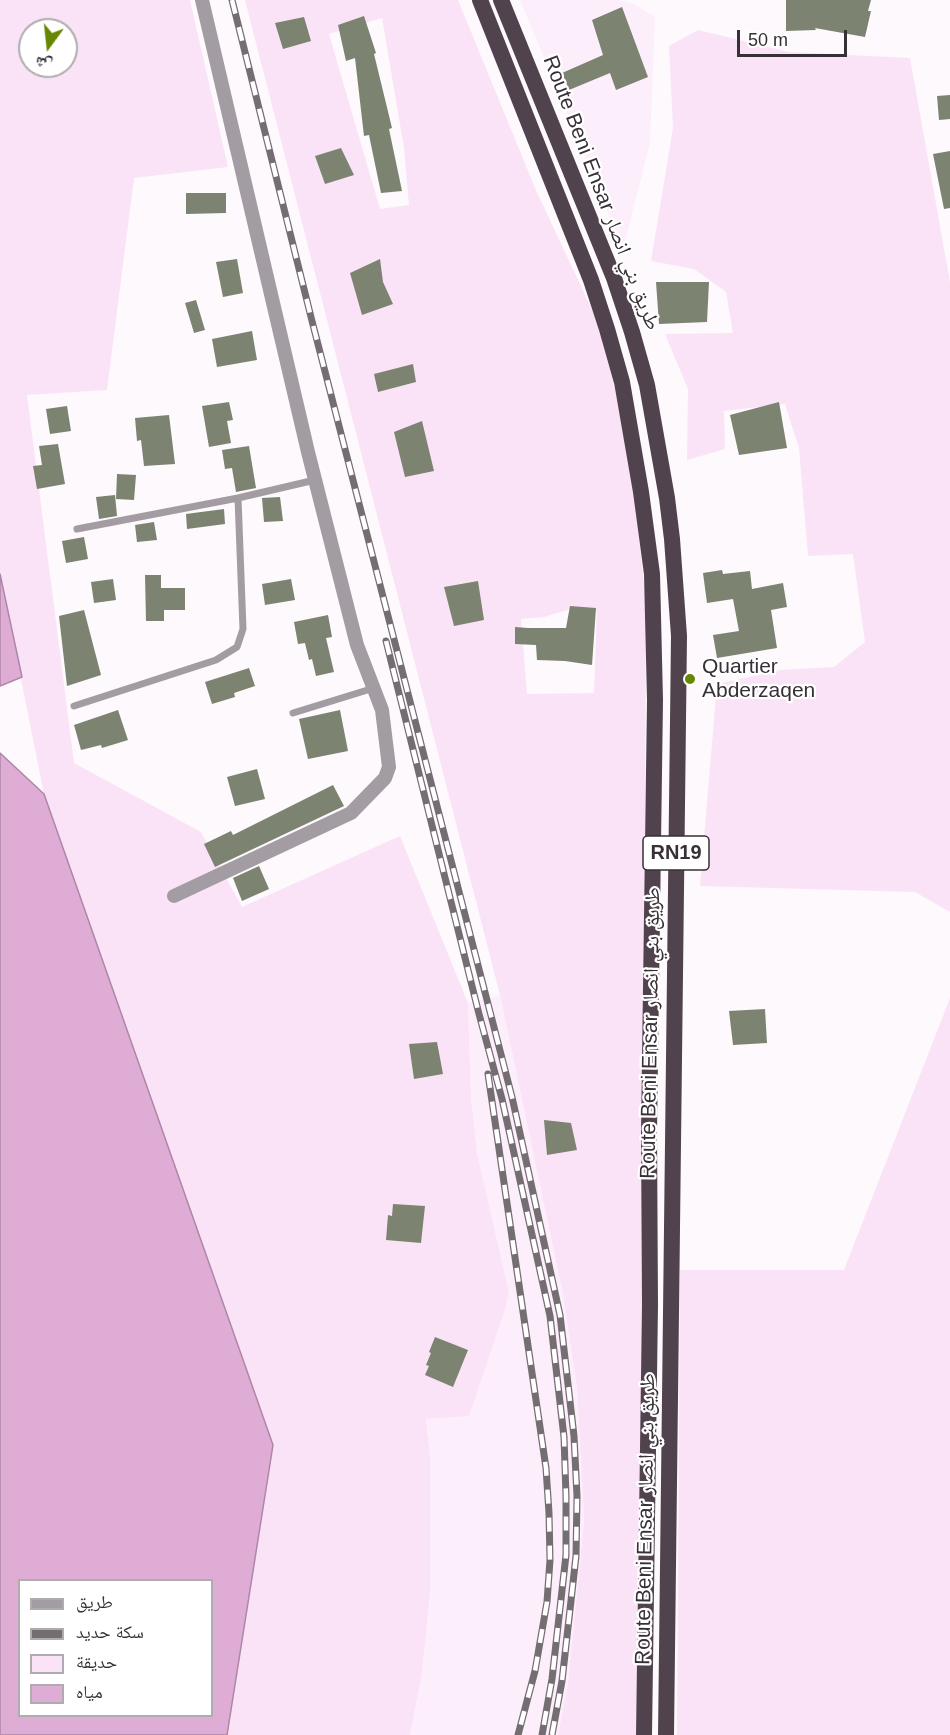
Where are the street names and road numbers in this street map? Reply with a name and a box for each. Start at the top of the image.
street label: Route Beni Ensar طريق بني انصار [537,52,665,334]
road number: RN19 [643,836,709,870]
street label: Route Beni Ensar طريق بني انصار [636,887,666,1179]
street label: Route Beni Ensar طريق بني انصار [631,1373,661,1665]

